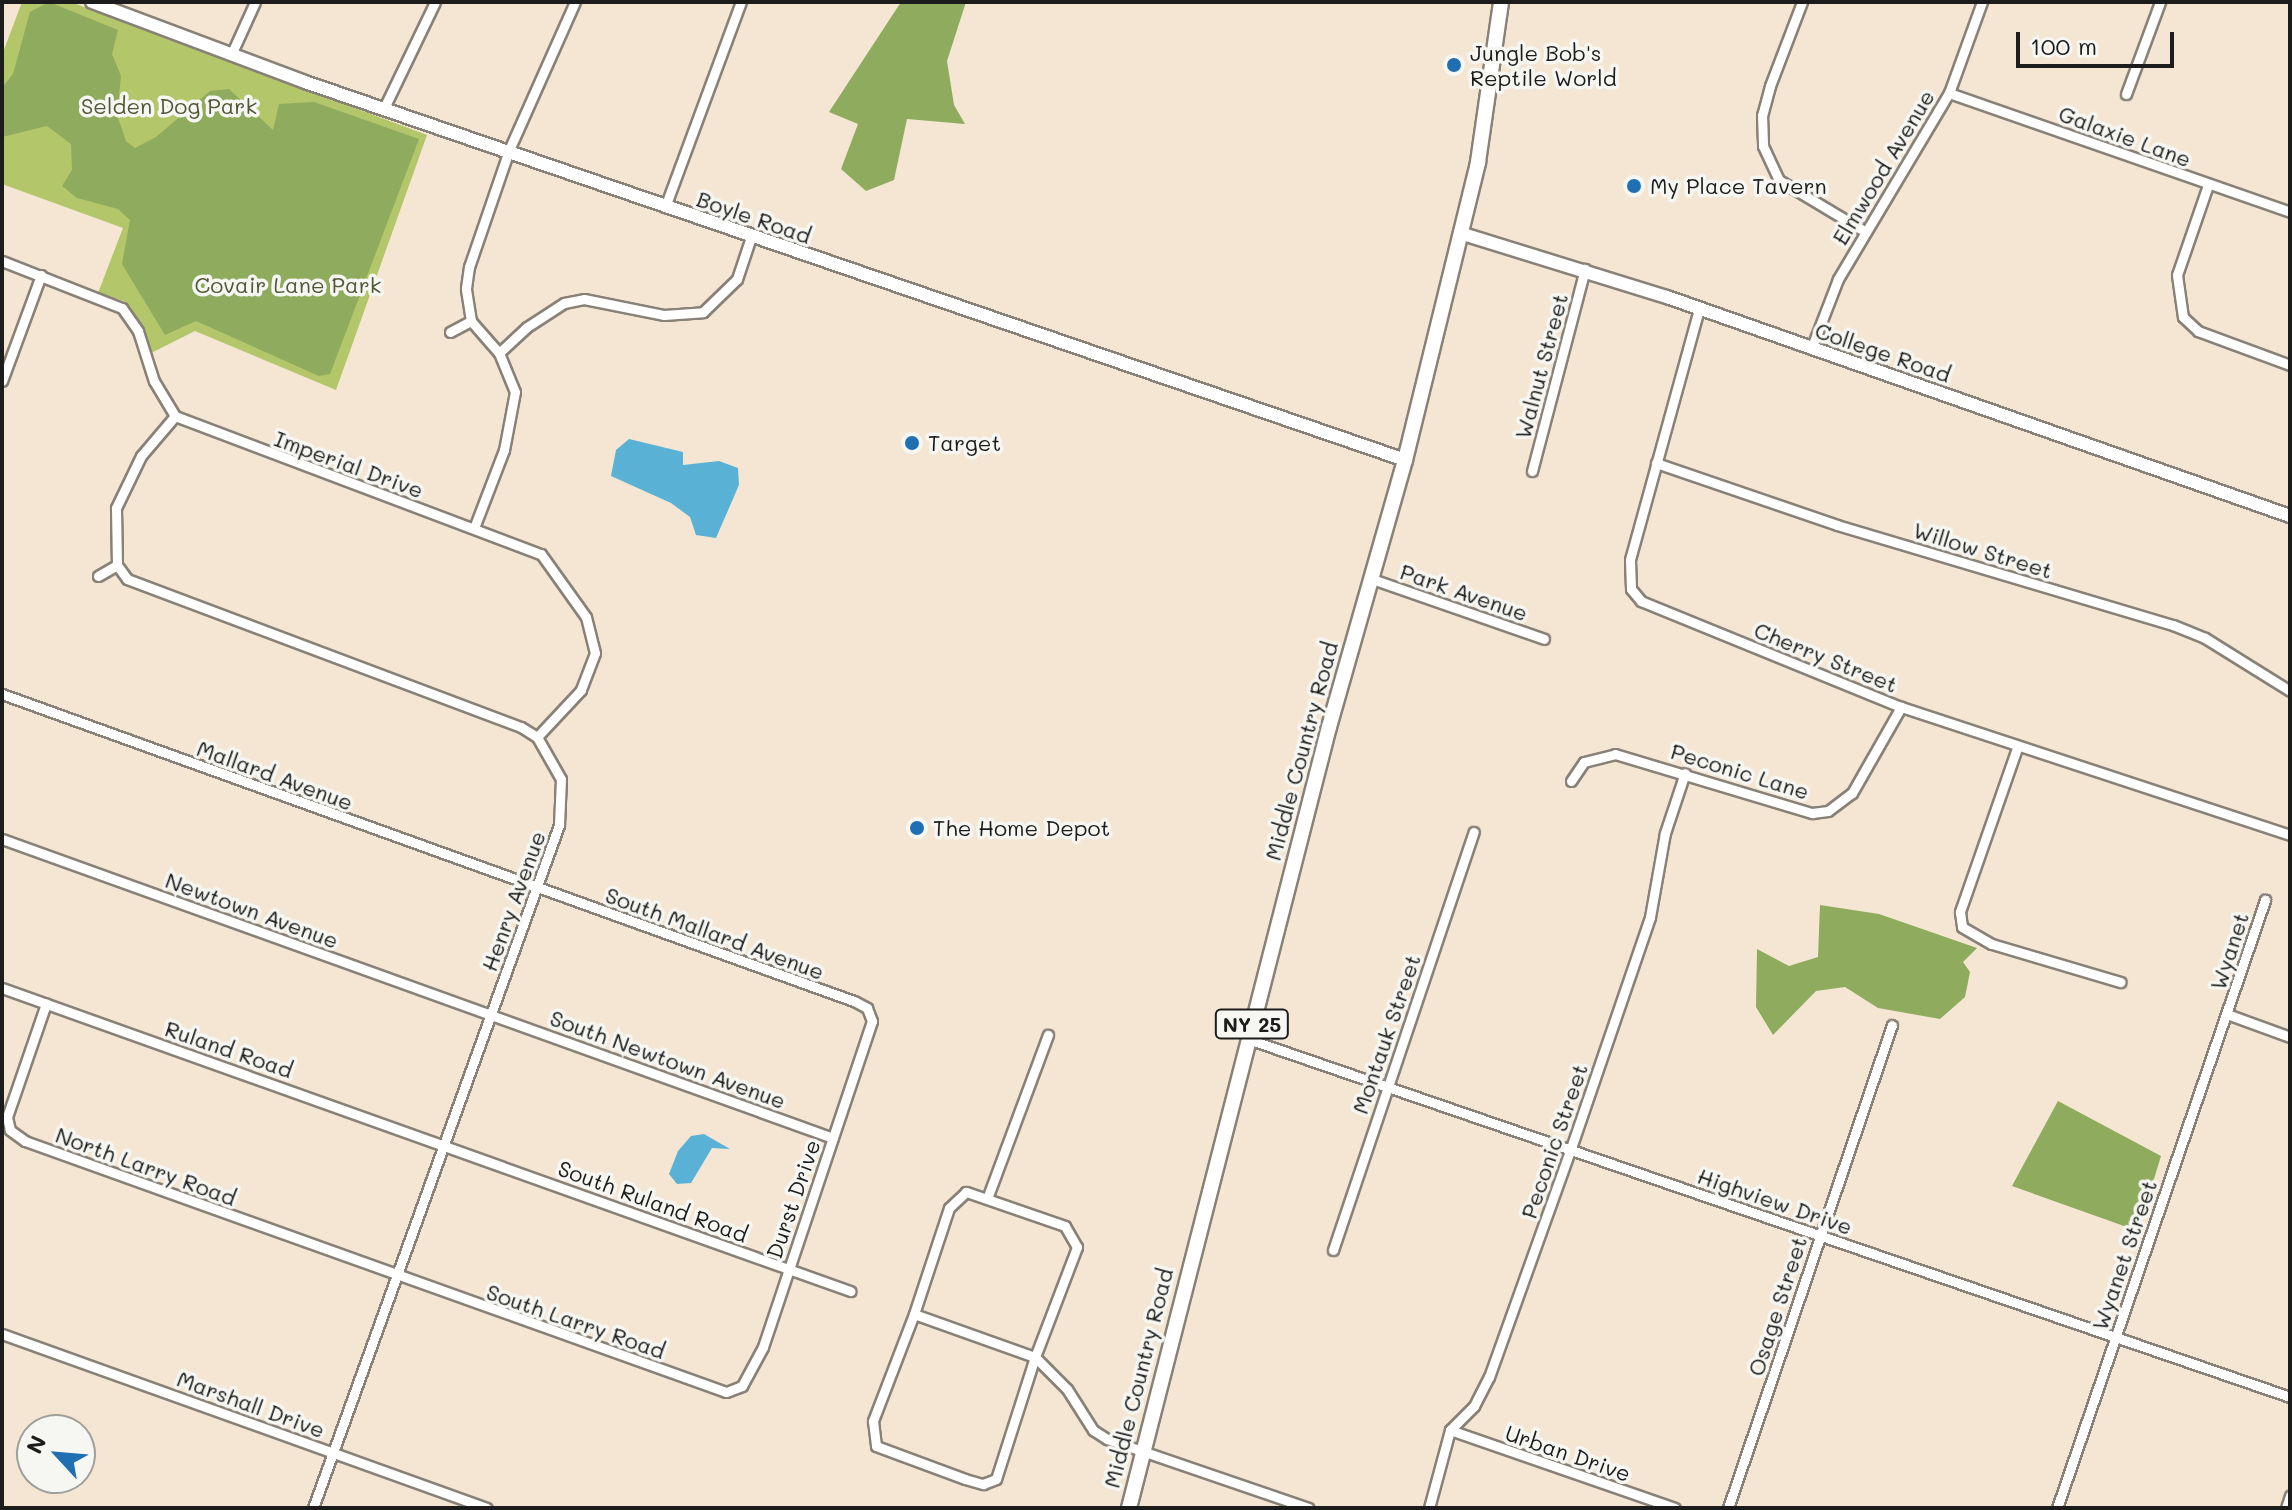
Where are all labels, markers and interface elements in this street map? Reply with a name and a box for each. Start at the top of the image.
scale bar [2020,16,2178,66]
text: 100 m [2030,30,2097,61]
place label: Jungle Bob's Reptile World [1470,39,1617,90]
marker: Jungle Bob's Reptile World [1445,56,1463,74]
street label: Elmwood Avenue [1826,85,1940,249]
park label: Selden Dog Park [81,93,257,119]
street label: Galaxie Lane [2055,100,2195,172]
place label: My Place Tavern [1650,173,1827,199]
marker: My Place Tavern [1625,177,1643,195]
street label: Boyle Road [693,185,815,249]
park label: Covair Lane Park [195,272,381,298]
street label: Walnut Street [1509,290,1573,442]
street label: College Road [1812,316,1954,388]
street label: Imperial Drive [271,425,427,503]
place label: Target [928,430,1001,456]
marker: Target [903,434,921,452]
street label: Willow Street [1910,516,2056,584]
street label: Park Avenue [1397,558,1531,626]
street label: Cherry Street [1750,616,1902,698]
street label: Middle Country Road [1259,639,1343,863]
street label: Mallard Avenue [193,735,357,815]
street label: Peconic Lane [1668,737,1812,805]
place label: The Home Depot [933,815,1110,841]
marker: The Home Depot [908,819,926,837]
street label: Henry Avenue [475,827,551,975]
street label: Newtown Avenue [162,866,342,954]
street label: South Mallard Avenue [602,881,828,985]
street label: Wyanet [2204,909,2254,993]
street label: Montauk Street [1346,951,1426,1117]
street label: South Newtown Avenue [547,1004,789,1114]
road number: NY 25 [1214,1008,1290,1040]
street label: Ruland Road [162,1015,296,1083]
street label: Peconic Street [1515,1060,1593,1222]
street label: North Larry Road [52,1121,240,1211]
street label: Durst Drive [760,1136,826,1262]
street label: South Ruland Road [555,1154,751,1248]
street label: Highview Drive [1694,1162,1856,1240]
street label: Wyanet Street [2086,1176,2162,1334]
street label: Osage Street [1742,1233,1812,1379]
street label: Middle Country Road [1098,1265,1178,1491]
street label: South Larry Road [483,1278,669,1364]
street label: Marshall Drive [174,1365,328,1443]
north arrow [16,1414,96,1494]
street label: Urban Drive [1502,1419,1634,1487]
text: N [19,1430,52,1458]

